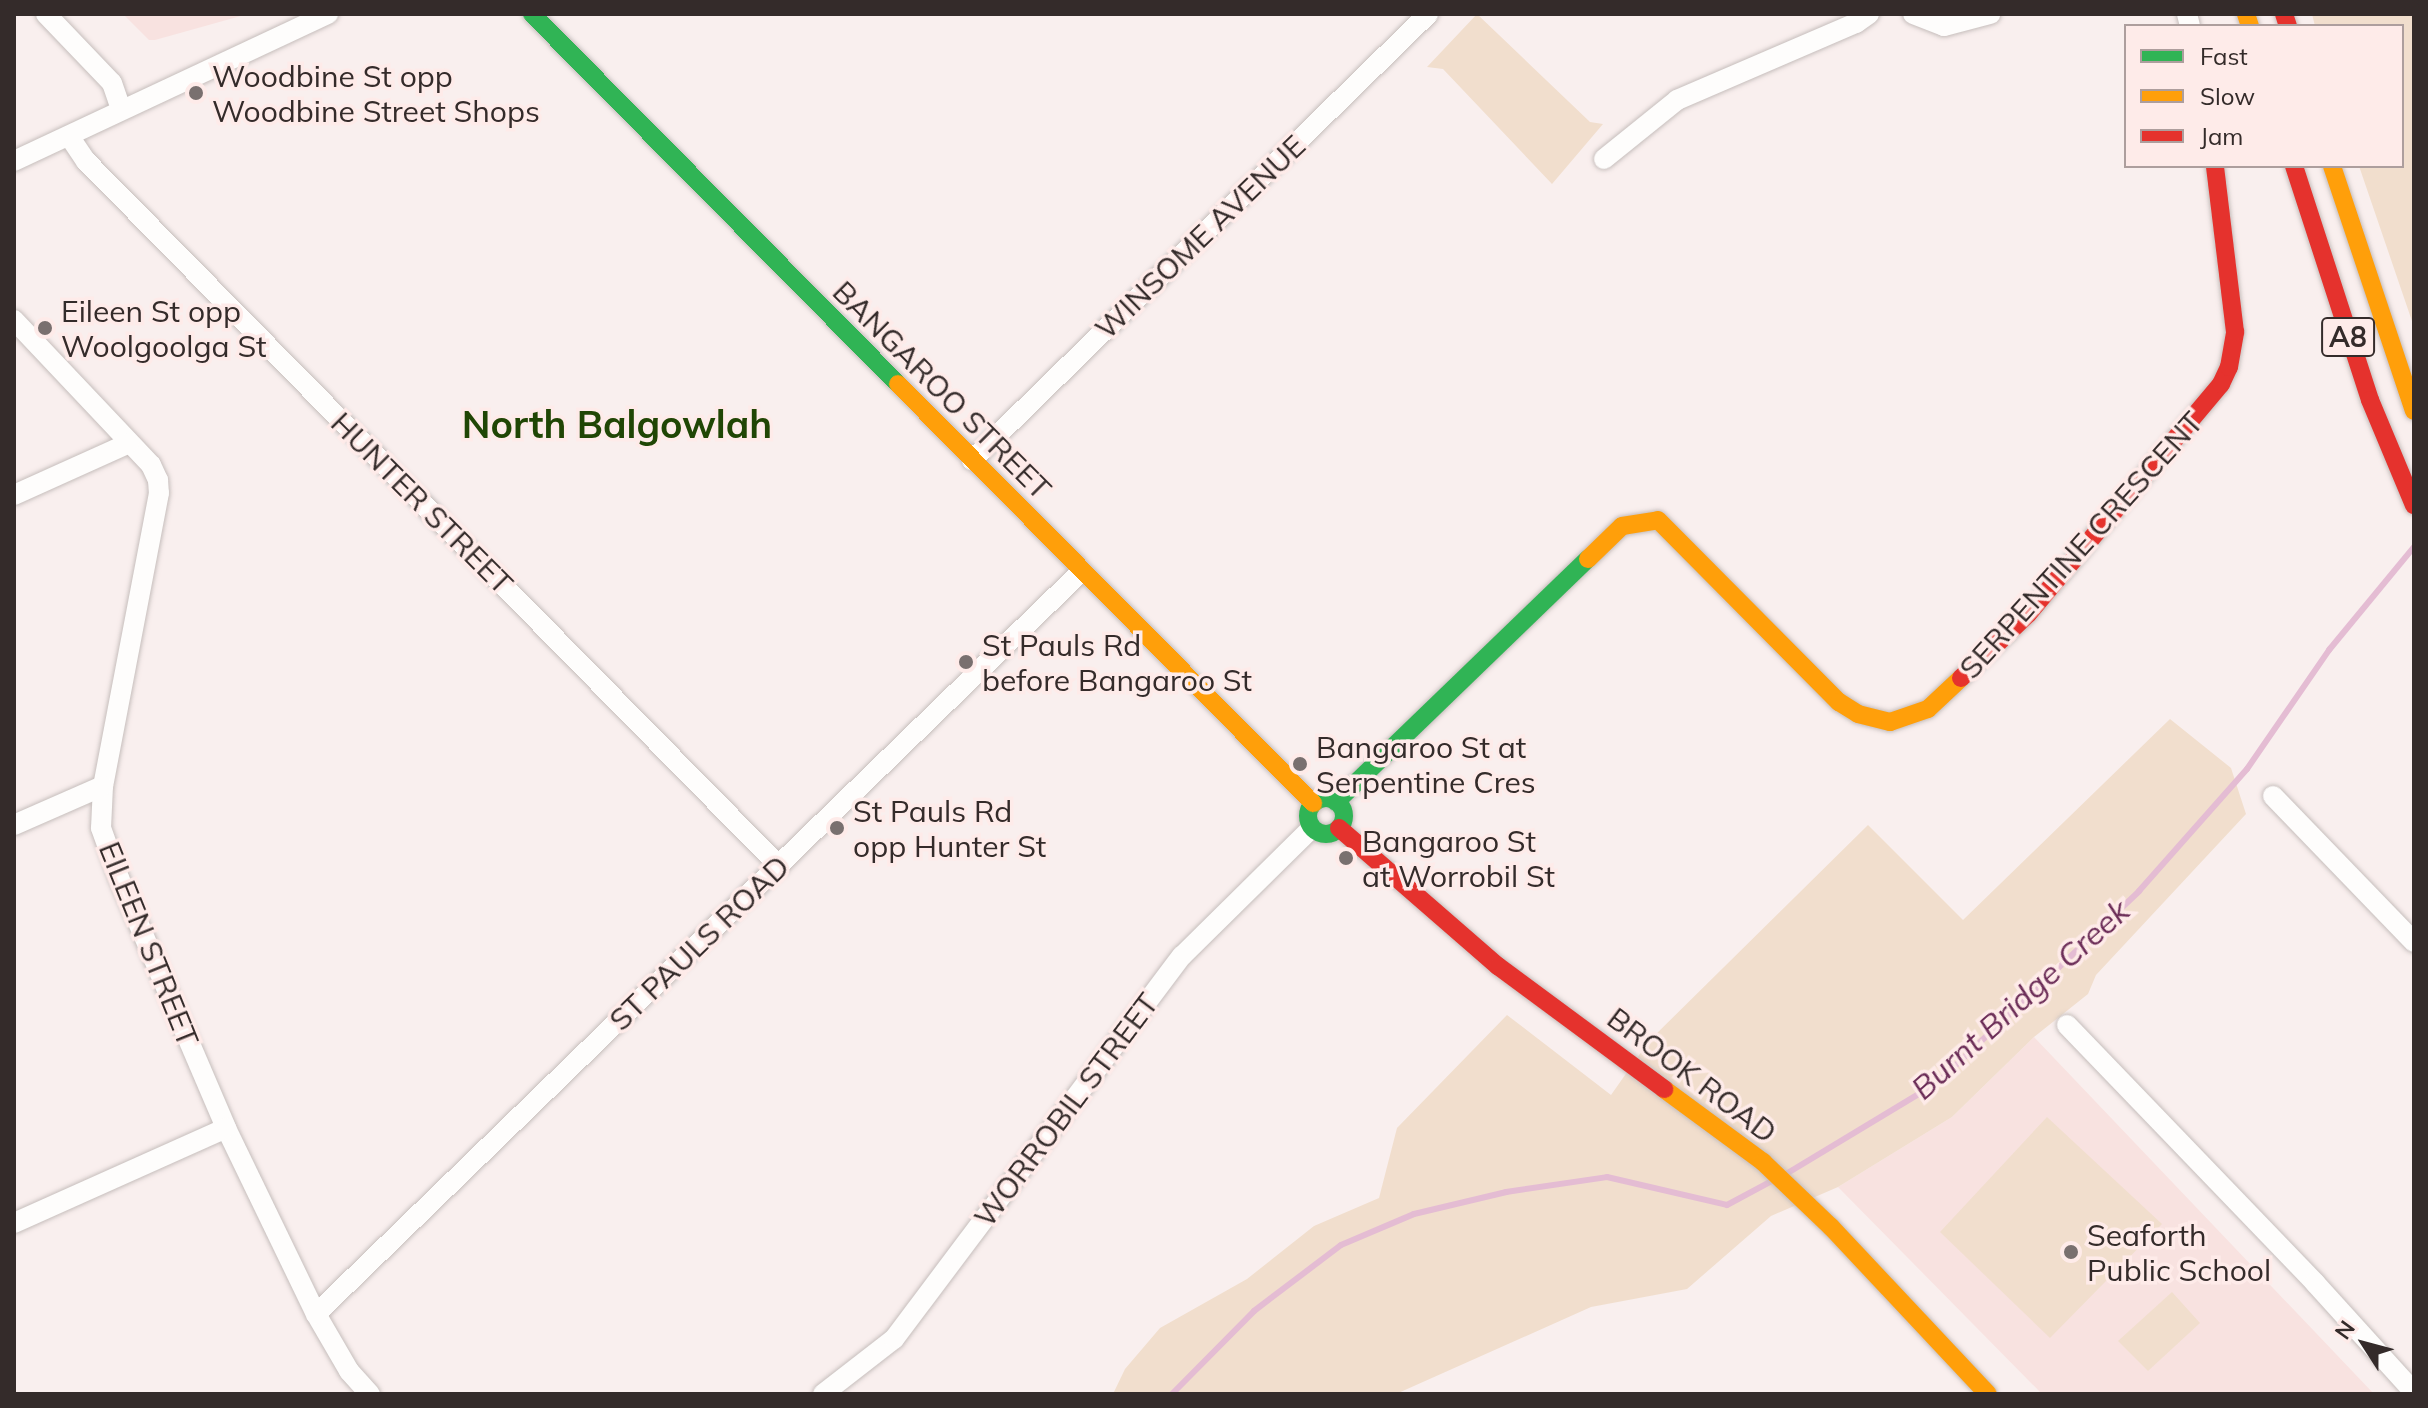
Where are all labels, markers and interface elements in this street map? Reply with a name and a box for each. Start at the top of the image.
legend [2124,24,2404,168]
text: Fast [2200,41,2248,71]
place label: Woodbine St opp Woodbine Street Shops [212,58,540,128]
text: Slow [2200,81,2255,111]
marker: Woodbine St opp Woodbine Street Shops [187,84,205,102]
text: Jam [2200,121,2243,151]
street label: WINSOME AVENUE [1088,128,1312,346]
street label: BANGAROO STREET [826,274,1058,506]
place label: Eileen St opp Woolgoolga St [61,293,267,364]
road number: A8 [2320,313,2376,361]
marker: Eileen St opp Woolgoolga St [36,319,54,337]
district label: North Balgowlah [462,402,772,448]
street label: SERPENTINE CRESCENT [1952,404,2210,686]
street label: HUNTER STREET [324,405,520,601]
place label: St Pauls Rd before Bangaroo St [982,627,1252,698]
marker: St Pauls Rd before Bangaroo St [957,653,975,671]
place label: Bangaroo St at Serpentine Cres [1316,729,1536,800]
marker: Bangaroo St at Serpentine Cres [1291,755,1309,773]
place label: St Pauls Rd opp Hunter St [853,793,1046,864]
marker: St Pauls Rd opp Hunter St [828,819,846,837]
place label: Bangaroo St at Worrobil St [1362,823,1555,894]
street label: EILEEN STREET [92,836,206,1052]
street label: ST PAULS ROAD [602,848,796,1038]
marker: Bangaroo St at Worrobil St [1337,849,1355,867]
water label: Burnt Bridge Creek [1903,891,2137,1107]
street label: WORROBIL STREET [966,986,1166,1234]
street label: BROOK ROAD [1600,1000,1784,1150]
place label: Seaforth Public School [2087,1217,2271,1288]
marker: Seaforth Public School [2062,1243,2080,1261]
north arrow [2324,1304,2404,1384]
text: N [2328,1315,2361,1345]

